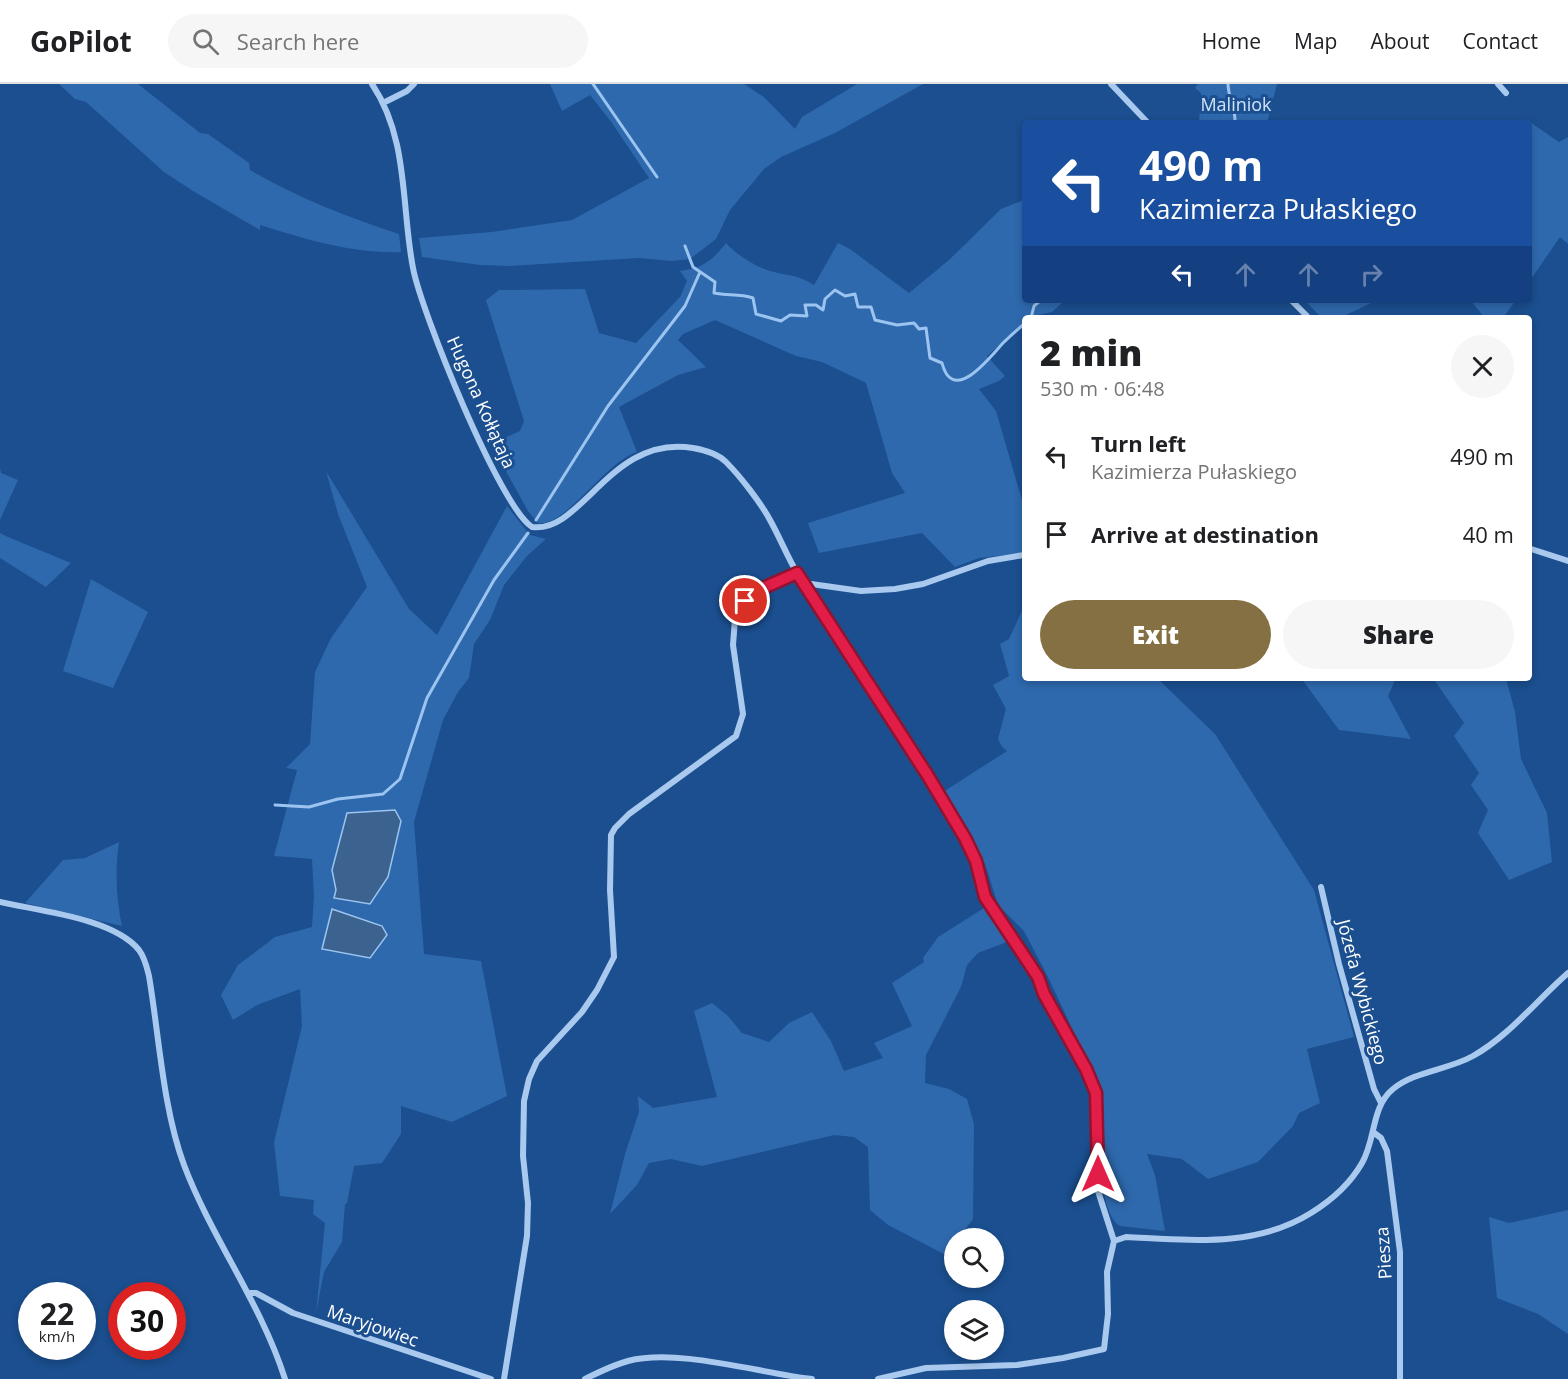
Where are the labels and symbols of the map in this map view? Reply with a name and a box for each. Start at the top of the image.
park label: Maliniok [1200,92,1272,116]
street label: Hugona Kołłątaja [442,332,522,472]
pin [719,575,770,626]
street label: Józefa Wybickiego [1332,915,1394,1067]
position arrow [1066,1142,1130,1206]
street label: Piesza [1369,1226,1397,1280]
speed limit sign: 30 [108,1282,186,1360]
street label: Maryjowiec [324,1298,422,1352]

